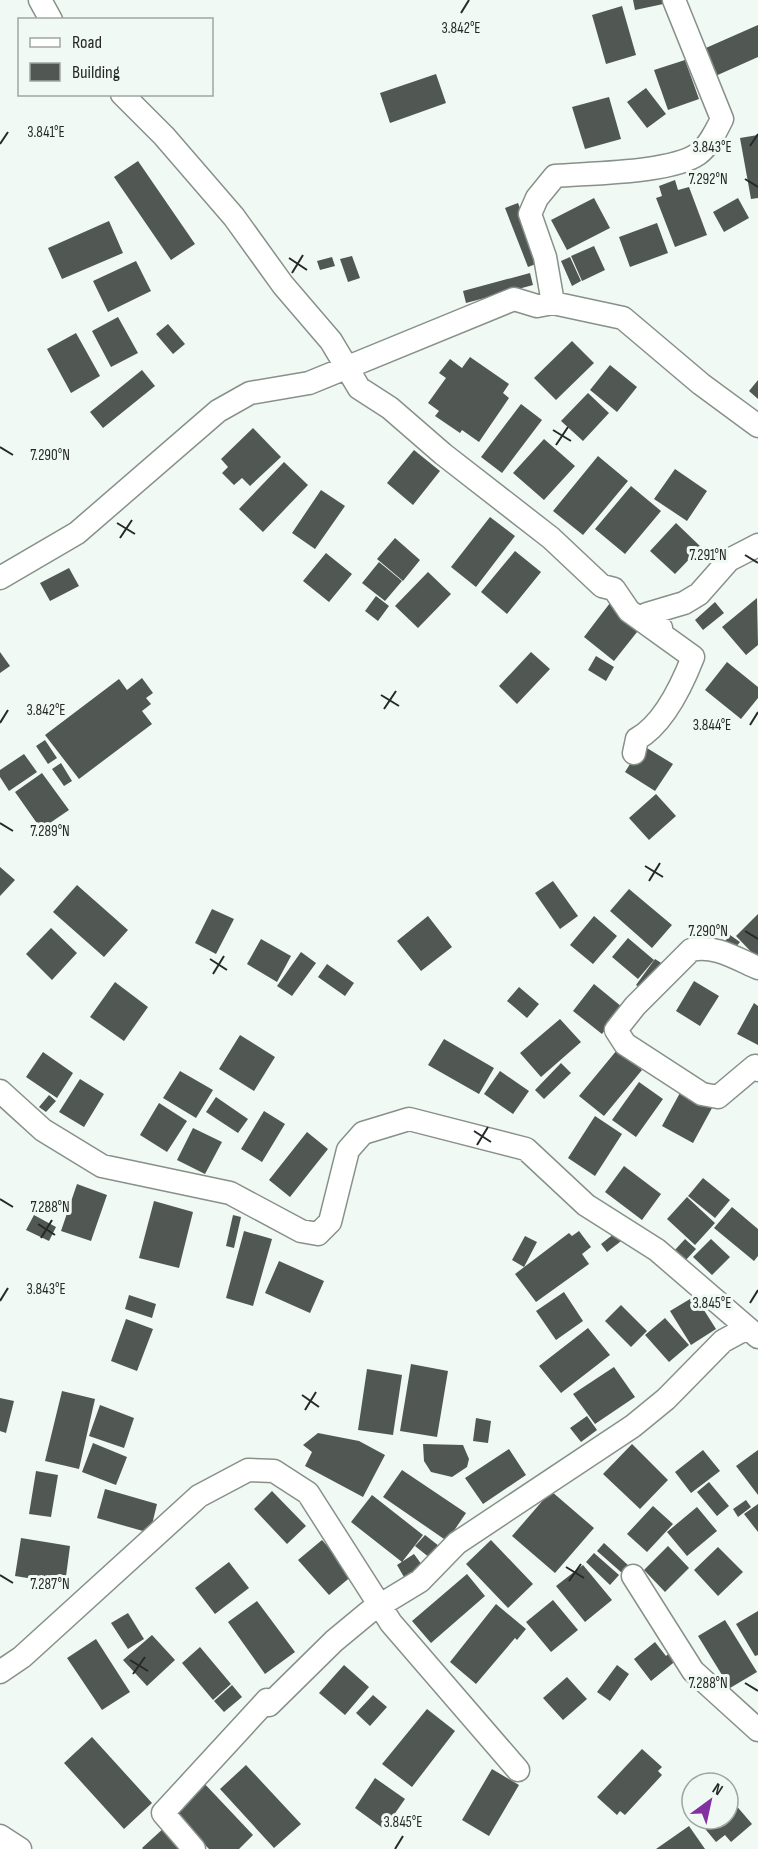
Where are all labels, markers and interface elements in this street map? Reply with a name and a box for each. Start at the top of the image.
legend [18,18,213,96]
text: 3.842°E [441,19,481,38]
text: Road [72,32,102,53]
text: Building [72,62,120,83]
text: 3.841°E [27,123,65,142]
text: 3.843°E [692,138,732,157]
text: 7.292°N [688,170,728,189]
text: 7.290°N [30,446,70,465]
text: 7.291°N [689,546,727,565]
text: 3.842°E [26,701,66,720]
text: 3.844°E [693,716,731,735]
text: 7.289°N [30,822,70,841]
text: 7.290°N [688,922,728,941]
text: 7.288°N [30,1198,70,1217]
text: 3.843°E [26,1280,66,1299]
text: 3.845°E [693,1294,731,1313]
text: 7.287°N [30,1575,70,1594]
text: 7.288°N [688,1674,728,1693]
north arrow [680,1771,740,1831]
text: N [709,1779,726,1800]
text: 3.845°E [384,1813,422,1832]

